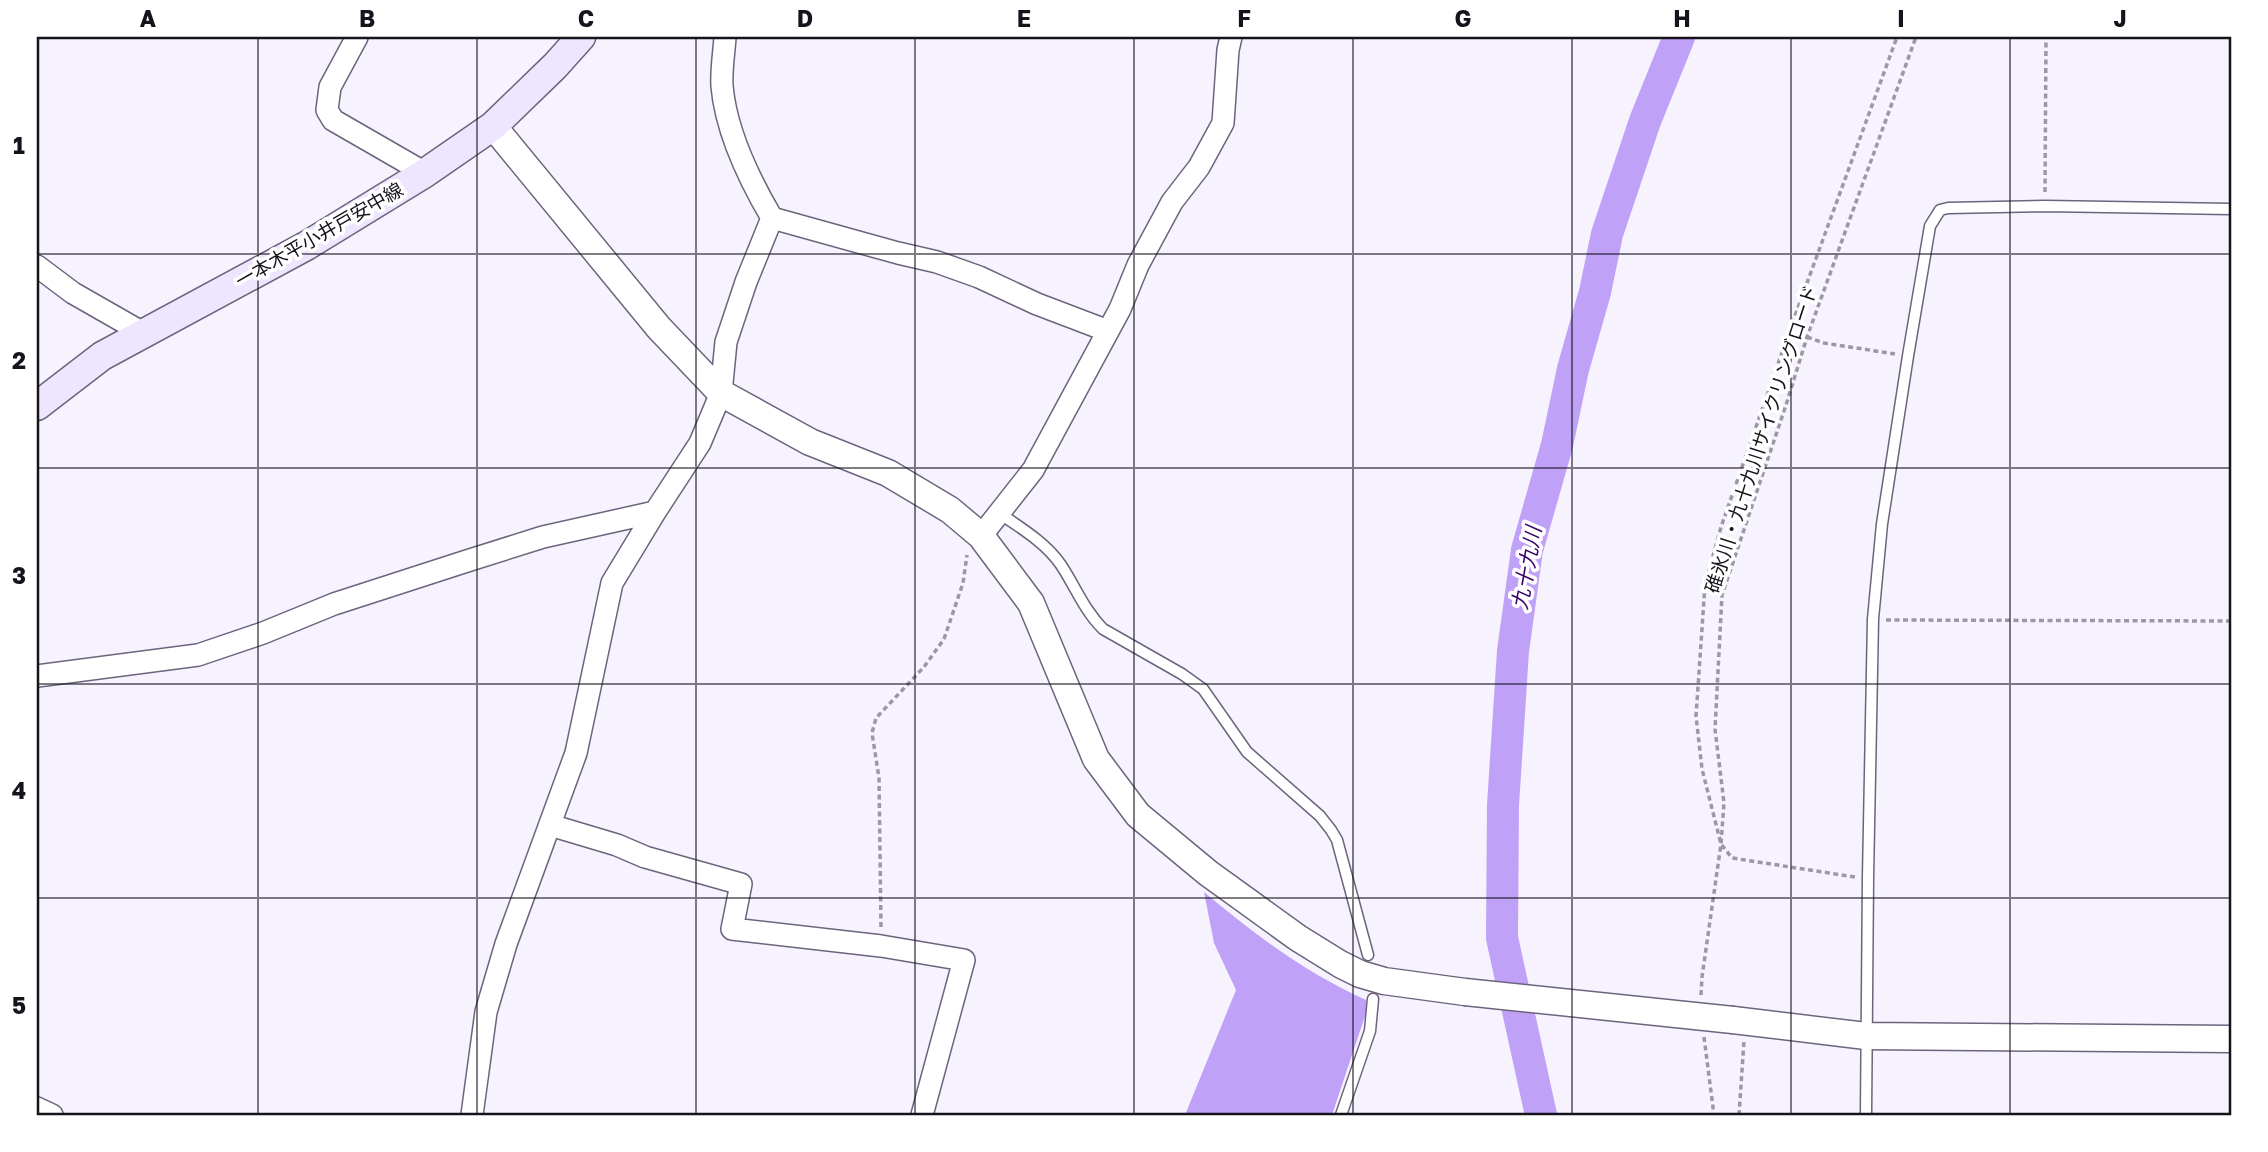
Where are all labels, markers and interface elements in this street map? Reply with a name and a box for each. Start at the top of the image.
text: A [140,4,157,32]
text: B [359,4,375,32]
text: C [578,4,594,32]
text: D [797,4,813,32]
text: E [1017,4,1031,32]
text: F [1237,4,1251,32]
text: G [1455,4,1471,32]
text: H [1673,4,1691,32]
text: I [1897,4,1905,32]
text: J [2113,4,2127,32]
text: 1 [13,131,25,159]
street label: 一本木平小井戸安中線 [231,177,407,292]
street label: 碓氷川・九十九川サイクリングロード [1700,282,1821,596]
text: 2 [12,346,26,374]
water label: 九十九川 [1506,522,1546,611]
text: 3 [12,561,26,589]
text: 4 [12,776,26,804]
text: 5 [12,991,26,1019]

